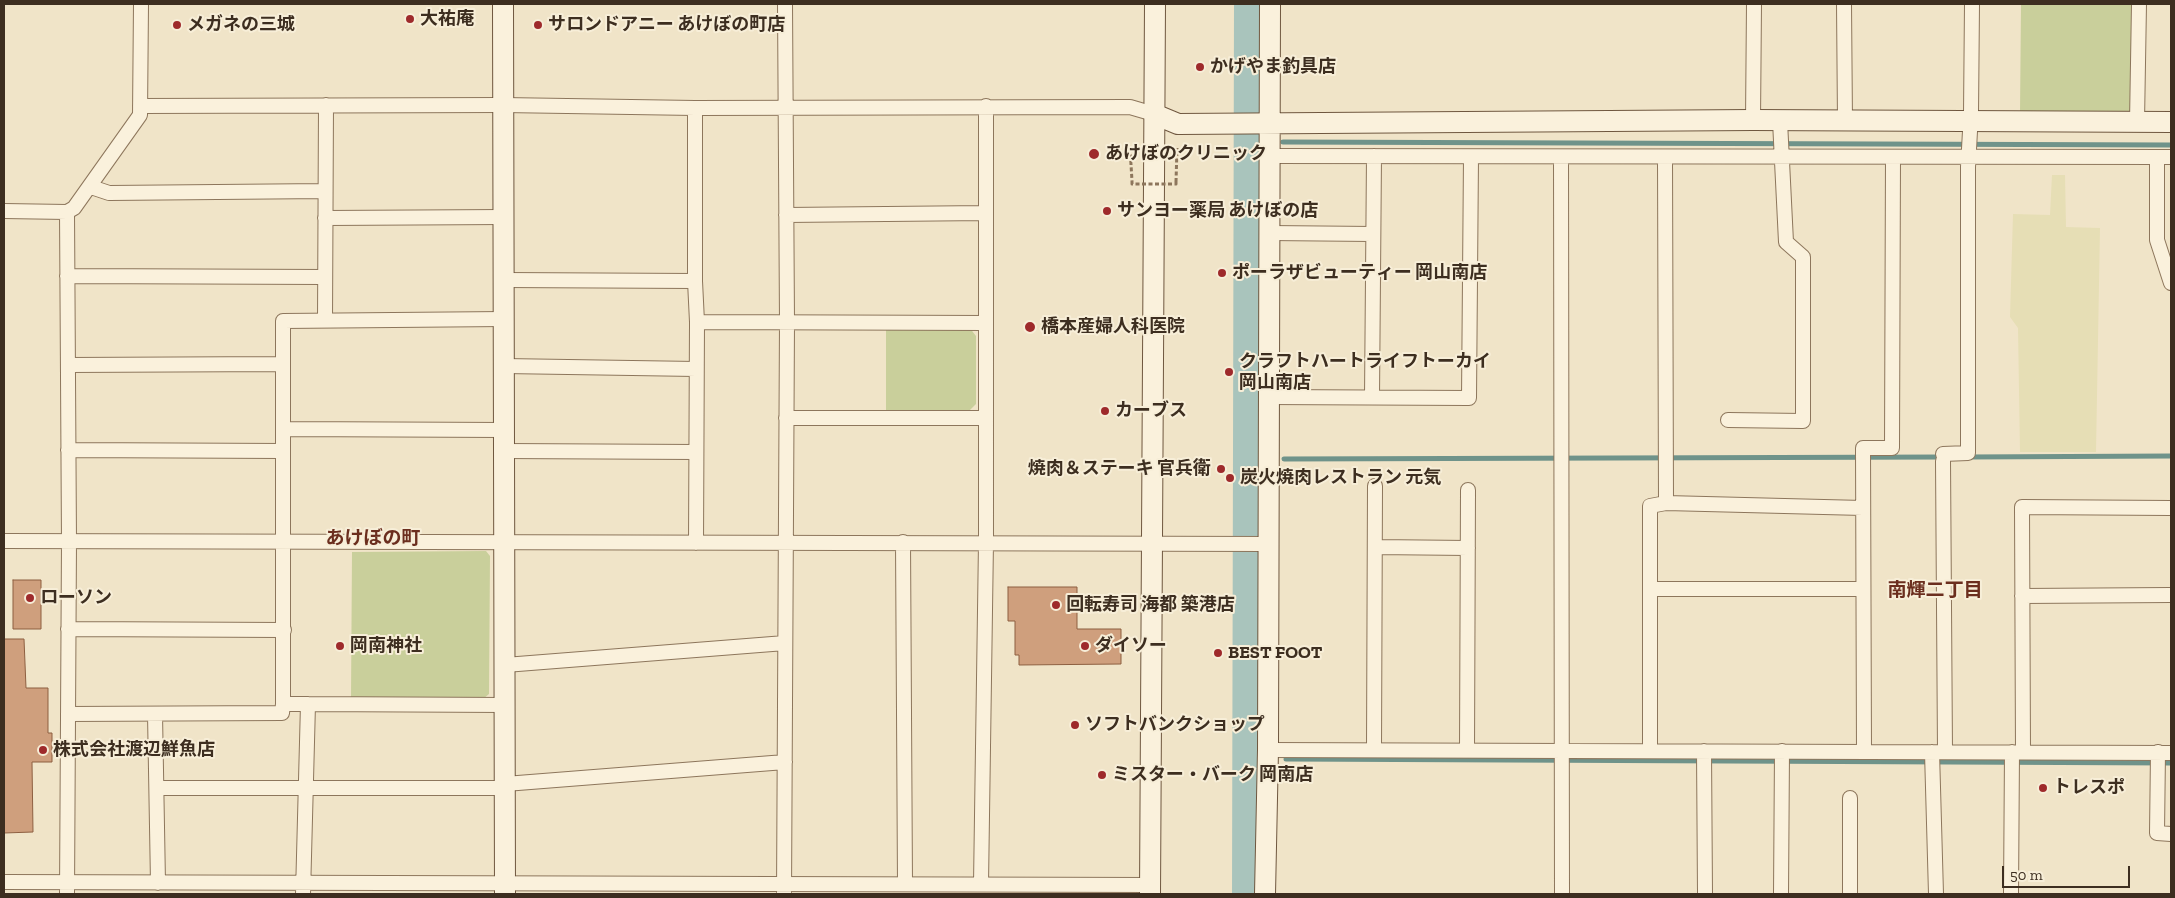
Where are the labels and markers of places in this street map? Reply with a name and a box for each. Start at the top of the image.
place label: 大祐庵 [420,8,474,30]
marker: 大祐庵 [404,13,416,25]
place label: メガネの三城 [187,14,295,36]
place label: サロンドアニー あけぼの町店 [548,14,785,36]
marker: メガネの三城 [171,19,183,31]
marker: サロンドアニー あけぼの町店 [532,19,544,31]
place label: かげやま釣具店 [1210,56,1336,78]
marker: かげやま釣具店 [1194,61,1206,73]
place label: あけぼのクリニック [1105,143,1267,165]
marker: あけぼのクリニック [1087,147,1101,161]
place label: サンヨー薬局 あけぼの店 [1117,200,1318,222]
marker: サンヨー薬局 あけぼの店 [1101,205,1113,217]
place label: ポーラザビューティー 岡山南店 [1232,262,1487,284]
marker: ポーラザビューティー 岡山南店 [1216,267,1228,279]
place label: 橋本産婦人科医院 [1041,316,1185,338]
marker: 橋本産婦人科医院 [1023,320,1037,334]
place label: クラフトハートライフトーカイ 岡山南店 [1239,351,1491,394]
marker: クラフトハートライフトーカイ 岡山南店 [1223,366,1235,378]
place label: カーブス [1115,400,1187,422]
marker: カーブス [1099,405,1111,417]
place label: 焼肉＆ステーキ 官兵衛 [1028,458,1211,480]
marker: 焼肉＆ステーキ 官兵衛 [1215,463,1227,475]
place label: 炭火焼肉レストラン 元気 [1240,467,1441,489]
marker: 炭火焼肉レストラン 元気 [1224,472,1236,484]
place label: ローソン [40,587,112,609]
marker: ローソン [24,592,36,604]
place label: 回転寿司 海都 築港店 [1066,594,1235,616]
marker: 回転寿司 海都 築港店 [1050,599,1062,611]
place label: 岡南神社 [350,635,422,657]
place label: ダイソー [1095,635,1167,657]
marker: 岡南神社 [334,640,346,652]
marker: ダイソー [1079,640,1091,652]
place label: BEST FOOT [1228,642,1323,664]
marker: BEST FOOT [1212,647,1224,659]
place label: ソフトバンクショップ [1085,714,1265,736]
marker: ソフトバンクショップ [1069,719,1081,731]
place label: 株式会社渡辺鮮魚店 [53,739,215,761]
marker: 株式会社渡辺鮮魚店 [37,744,49,756]
place label: ミスター・バーク 岡南店 [1112,764,1313,786]
marker: ミスター・バーク 岡南店 [1096,769,1108,781]
place label: トレスポ [2053,777,2125,799]
marker: トレスポ [2037,782,2049,794]

